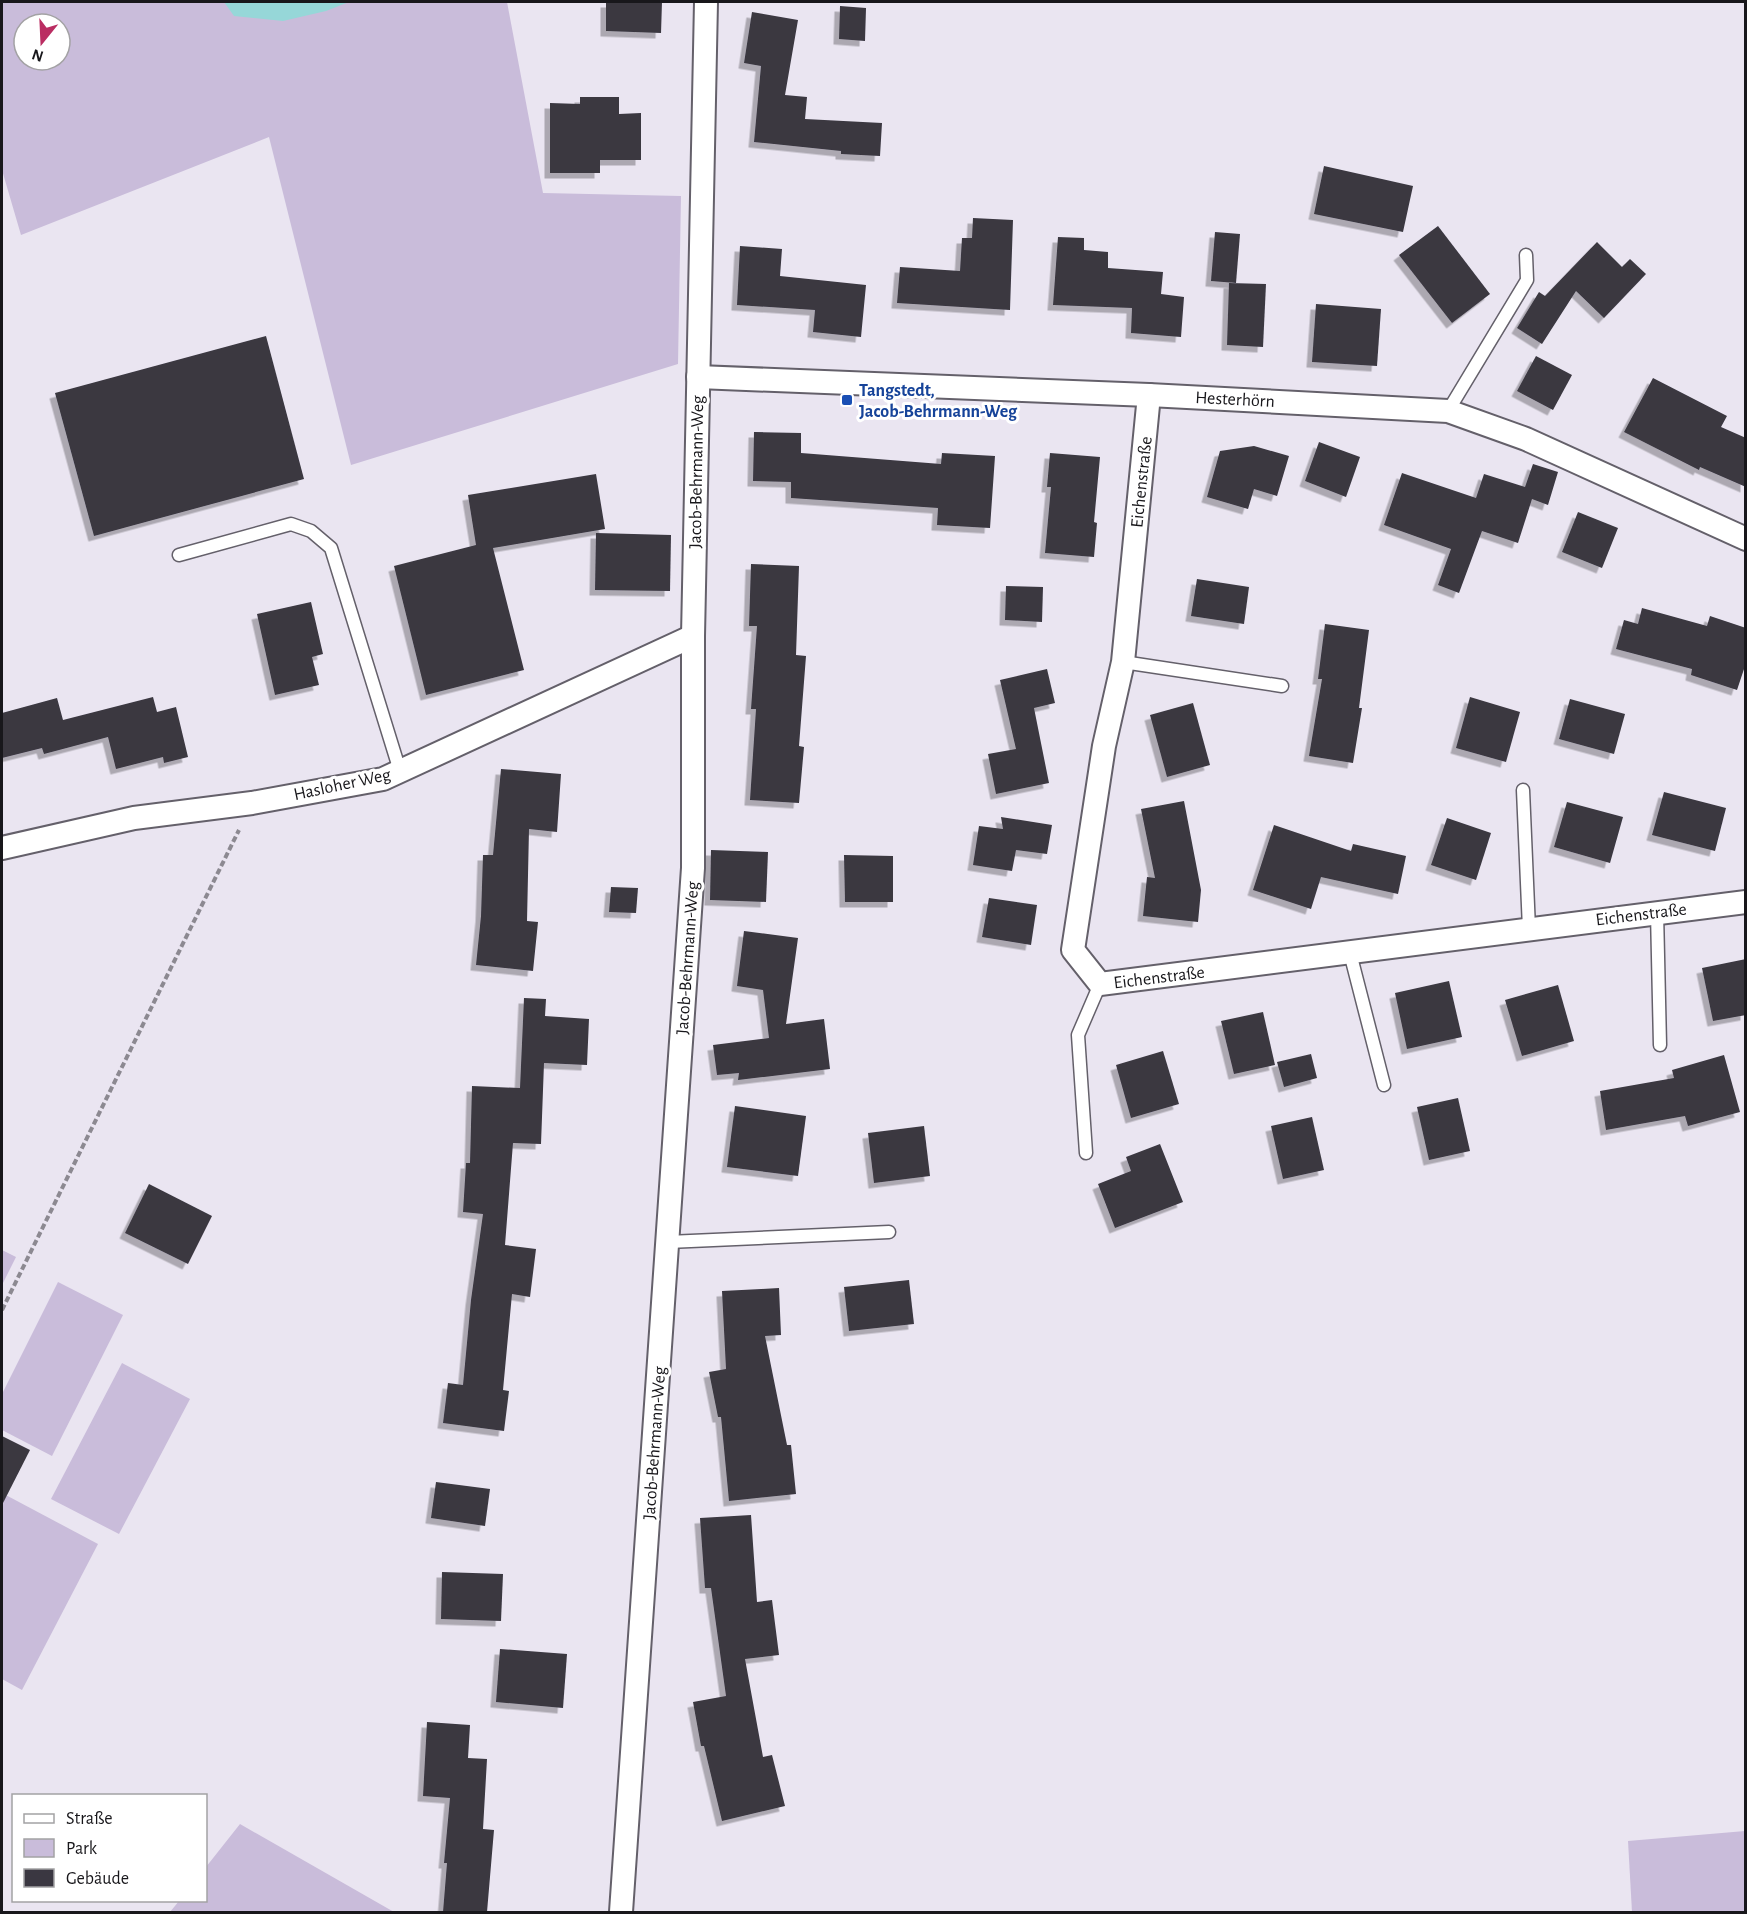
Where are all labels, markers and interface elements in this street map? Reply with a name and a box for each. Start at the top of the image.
north arrow [12,12,72,72]
text: N [30,46,45,65]
place label: Tangstedt, Jacob-Behrmann-Weg [859,382,1018,421]
street label: Hesterhörn [1195,389,1275,411]
marker: Tangstedt, Jacob-Behrmann-Weg [840,393,854,407]
street label: Jacob-Behrmann-Weg [687,395,707,549]
street label: Eichenstraße [1128,436,1156,529]
street label: Hasloher Weg [292,766,393,804]
street label: Jacob-Behrmann-Weg [674,881,702,1035]
street label: Eichenstraße [1595,900,1688,930]
street label: Eichenstraße [1113,963,1206,993]
street label: Jacob-Behrmann-Weg [641,1366,669,1520]
legend [12,1794,207,1902]
text: Straße [66,1810,112,1828]
text: Park [66,1840,98,1858]
text: Gebäude [66,1870,129,1888]

